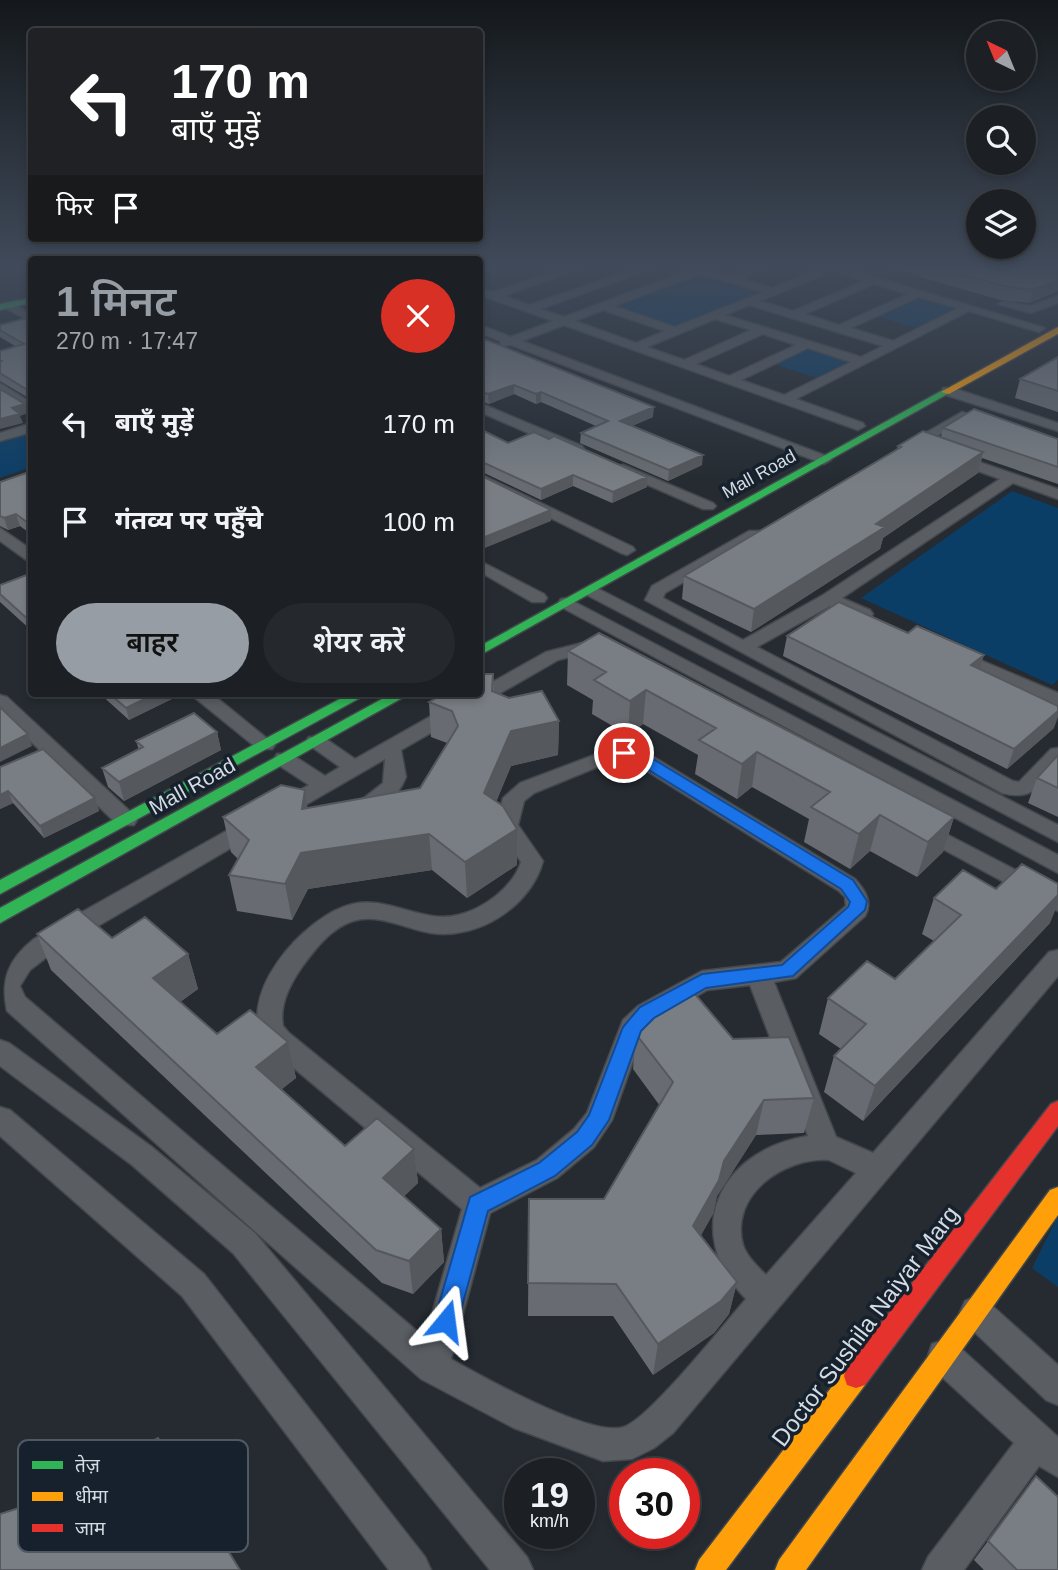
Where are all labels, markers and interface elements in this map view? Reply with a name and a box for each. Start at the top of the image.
north arrow [966,21,1036,91]
map controls [966,21,1036,259]
text: 170 m [171,54,310,108]
icon: left [56,56,147,147]
button: search [966,105,1036,175]
text: बाएँ मुड़ें [171,111,260,147]
icon: arrive [107,189,145,227]
button: layers [966,189,1036,259]
text: फिर [56,191,93,221]
text: 1 मिनट [56,278,176,325]
button: close [381,279,455,353]
text: 270 m · 17:47 [56,328,198,354]
icon: left [56,405,94,443]
text: बाएँ मुड़ें [115,407,194,437]
text: 170 m [383,409,455,439]
street label: Mall Road [719,446,799,502]
icon: arrive [56,503,94,541]
text: गंतव्य पर पहुँचे [115,505,263,535]
text: 100 m [383,507,455,537]
button: बाहर [56,603,249,683]
button: शेयर करें [263,603,455,683]
pin [594,723,654,783]
icon: arrive [605,734,643,772]
street label: Mall Road [145,753,239,819]
street label: Doctor Sushila Naiyar Marg [766,1201,964,1451]
position arrow [409,1284,483,1358]
legend [18,1440,248,1552]
text: तेज़ [75,1454,101,1476]
speed limit sign: 30 [609,1458,700,1549]
text: 19 [530,1475,569,1514]
text: धीमा [75,1486,109,1507]
text: km/h [530,1511,569,1531]
text: जाम [75,1518,106,1539]

